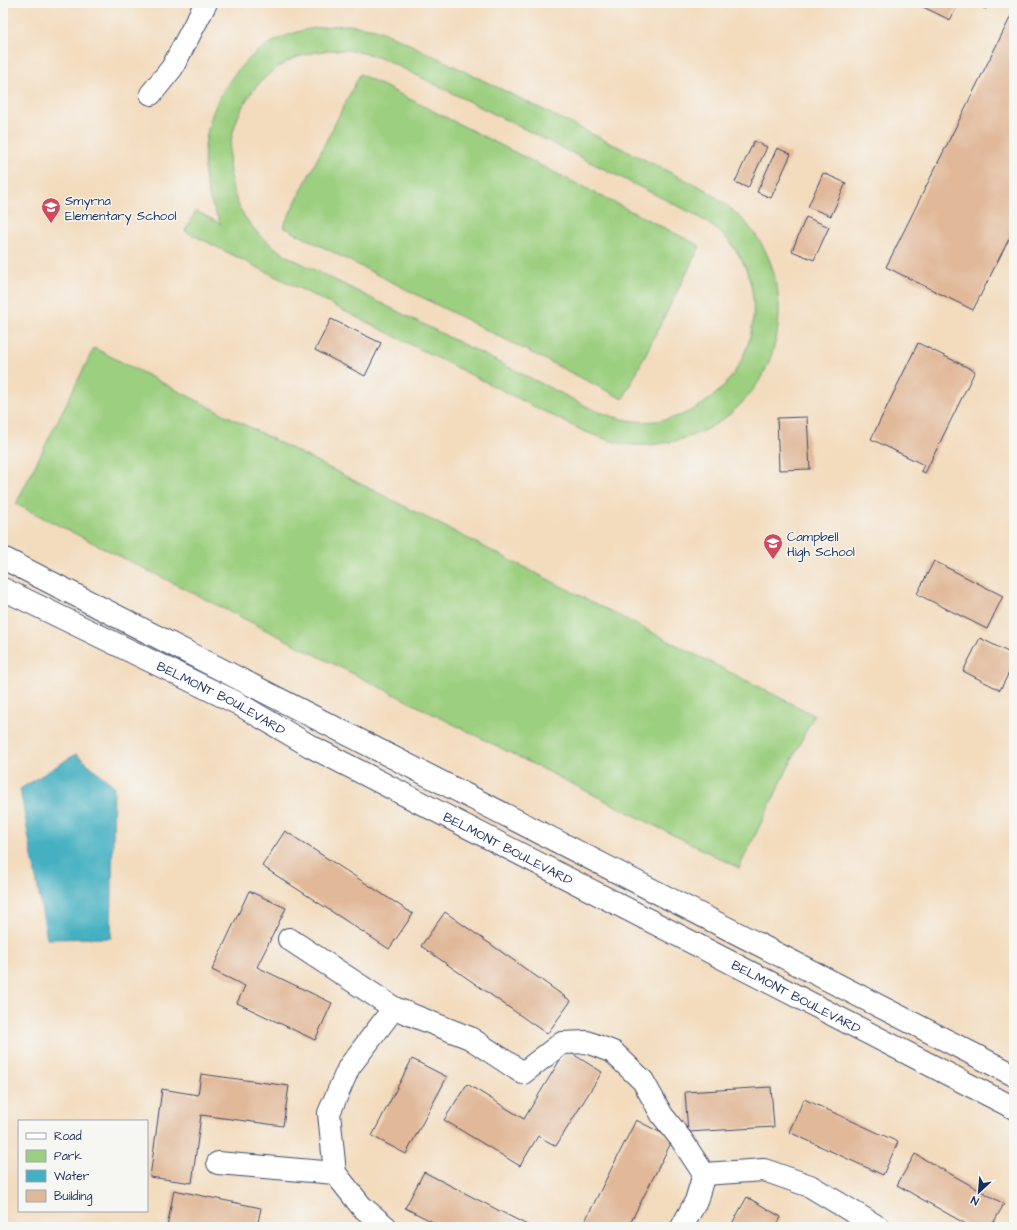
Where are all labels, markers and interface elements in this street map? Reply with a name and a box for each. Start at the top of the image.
place label: Smyrna Elementary School [65,192,177,226]
school or university icon: Smyrna Elementary School [40,196,62,224]
place label: Campbell High School [787,528,855,562]
school or university icon: Campbell High School [762,532,784,560]
street label: BELMONT BOULEVARD [154,657,289,740]
street label: BELMONT BOULEVARD [440,808,576,890]
street label: BELMONT BOULEVARD [728,956,864,1038]
legend [18,1120,148,1212]
text: Road [54,1128,82,1145]
text: Park [54,1148,82,1165]
text: Water [54,1168,90,1185]
north arrow [959,1172,999,1212]
text: Building [54,1188,92,1206]
text: N [968,1192,981,1209]

